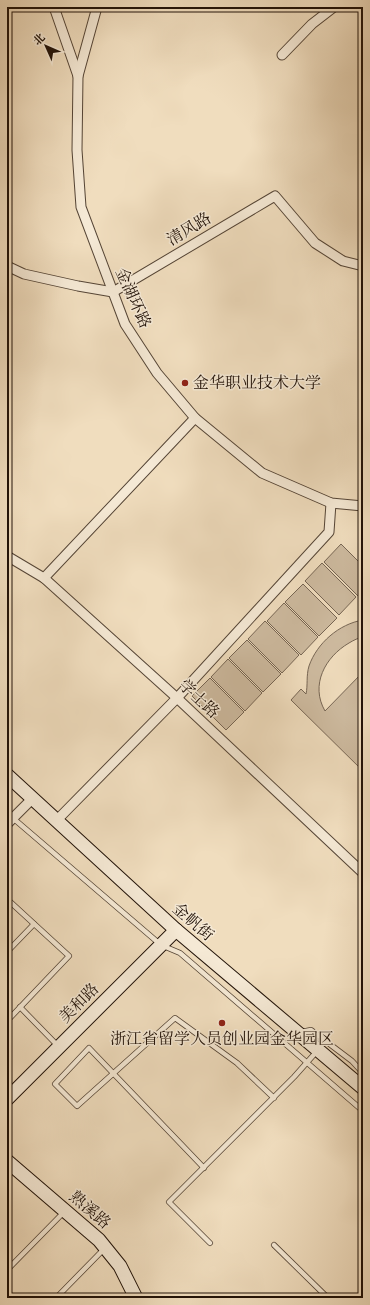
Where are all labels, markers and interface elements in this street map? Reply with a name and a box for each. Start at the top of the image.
north arrow [26,26,66,66]
text: 北 [30,30,48,48]
street label: 清风路 [163,207,215,251]
street label: 金湖环路 [110,264,156,332]
place label: 金华职业技术大学 [193,372,321,394]
marker: 金华职业技术大学 [180,378,190,388]
street label: 学士路 [174,675,224,723]
street label: 金帆街 [168,898,218,946]
street label: 美和路 [54,978,104,1028]
marker: 浙江省留学人员创业园金华园区 [217,1018,227,1028]
place label: 浙江省留学人员创业园金华园区 [110,1028,334,1050]
street label: 熟溪路 [65,1186,115,1234]

